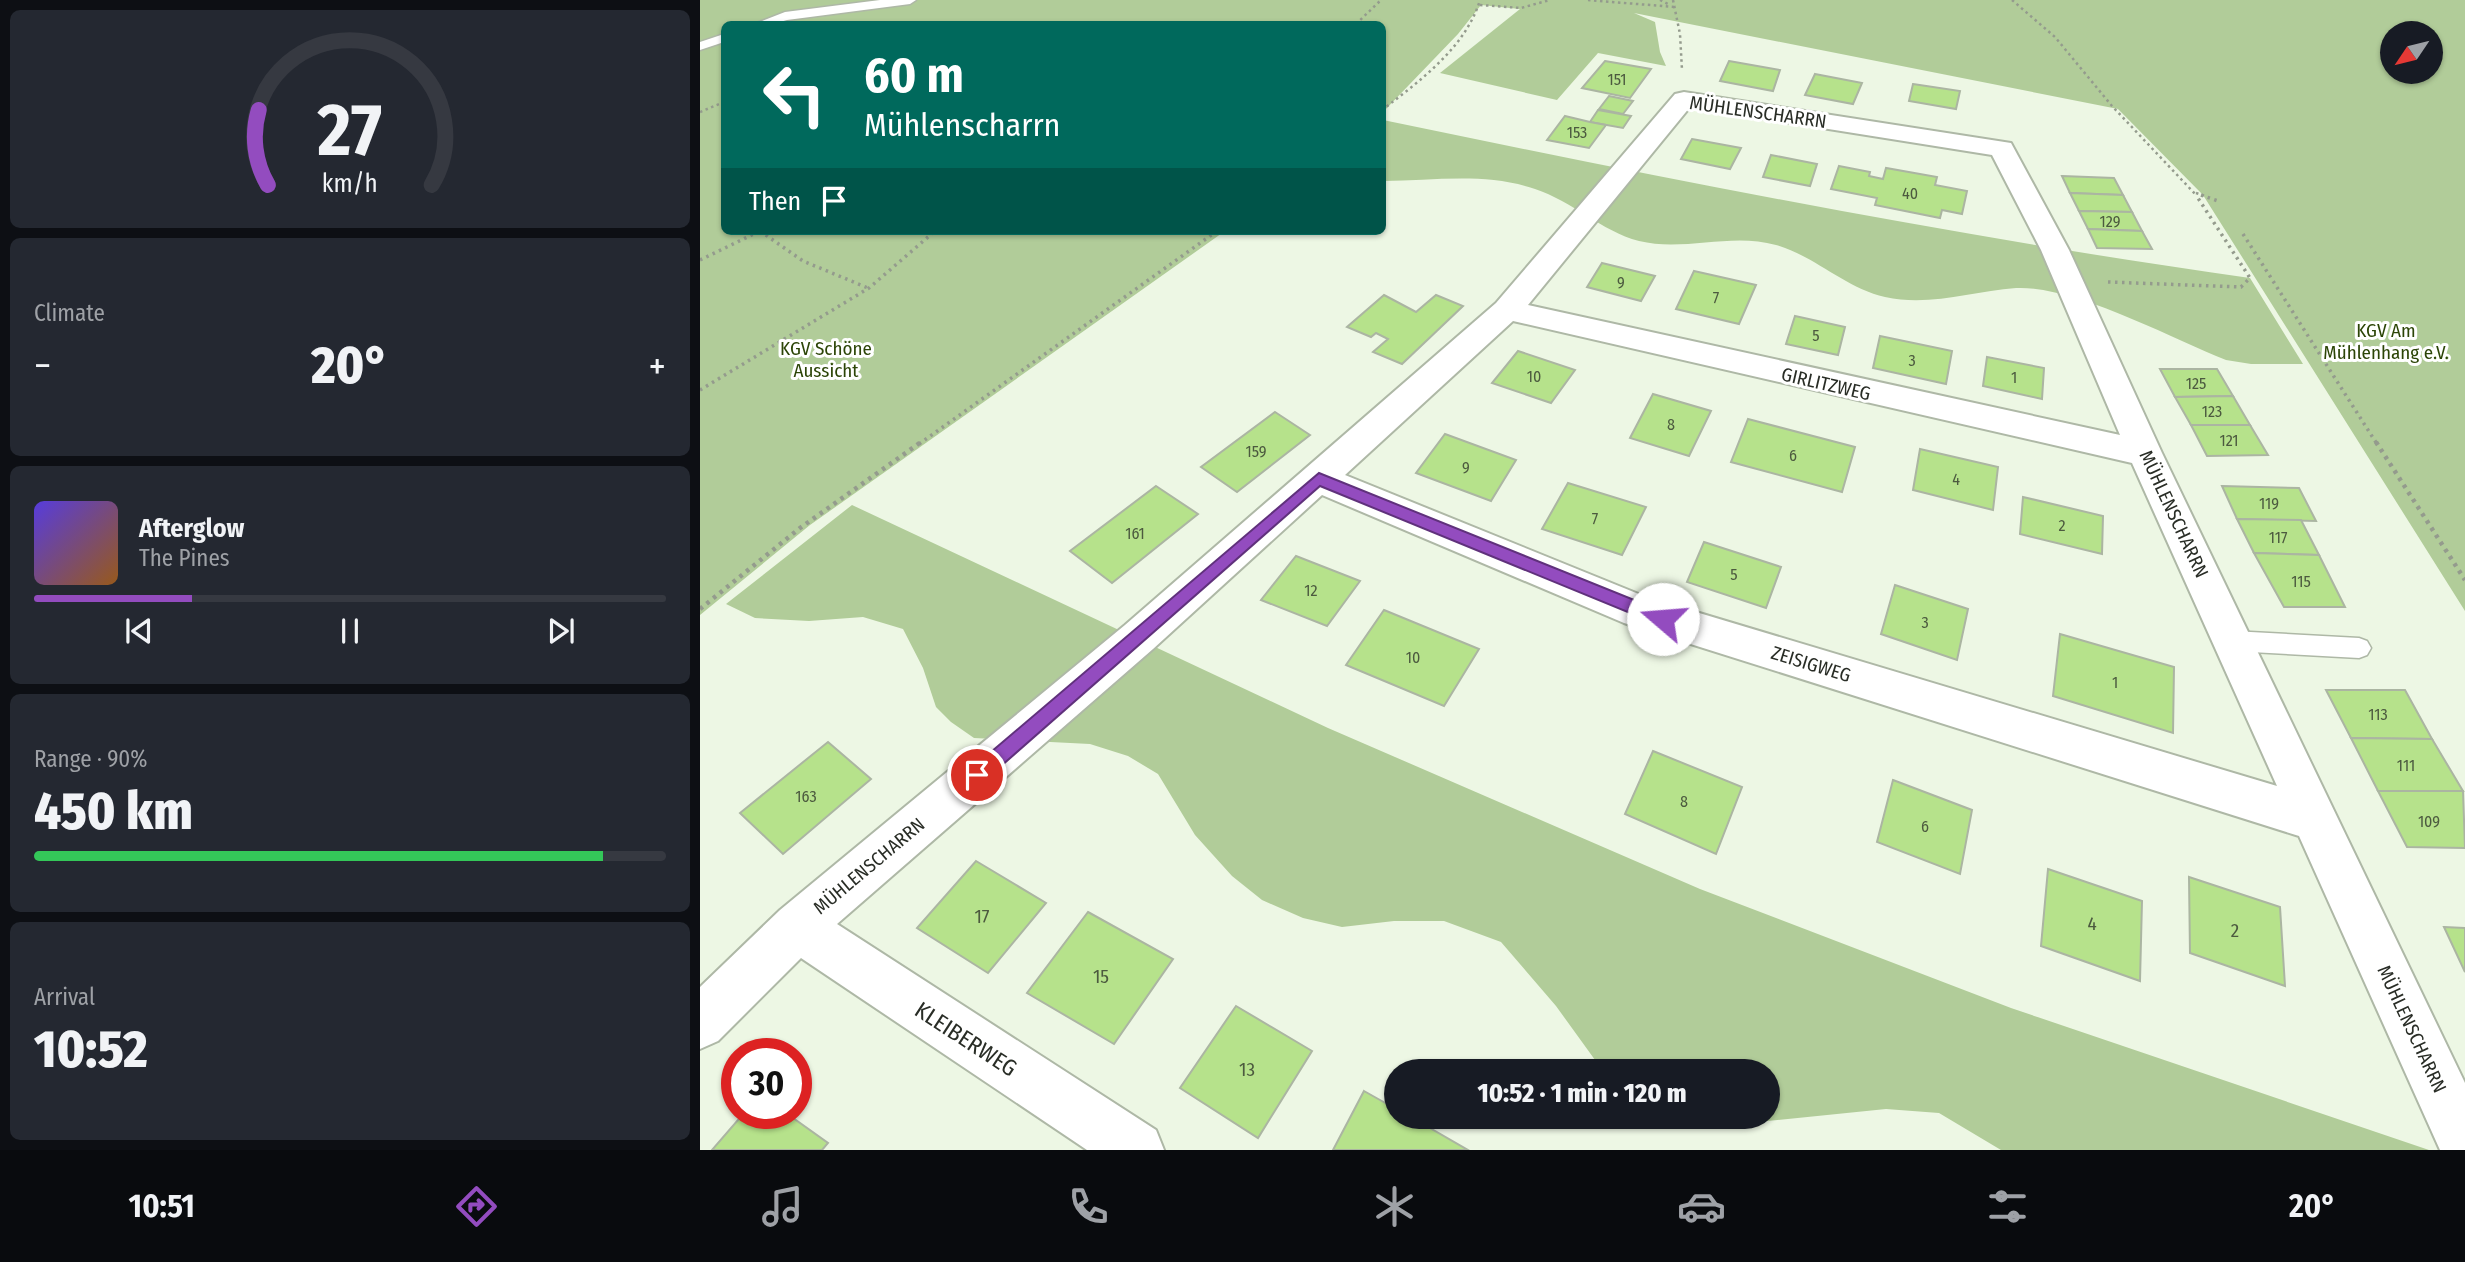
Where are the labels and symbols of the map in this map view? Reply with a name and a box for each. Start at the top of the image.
north arrow [2380,21,2443,84]
house number: 151 [1607,70,1627,89]
street label: MÜHLENSCHARRN [1688,91,1828,133]
house number: 153 [1567,123,1587,142]
house number: 40 [1902,184,1918,203]
house number: 129 [2100,212,2121,231]
house number: 9 [1617,273,1625,292]
house number: 7 [1713,288,1720,307]
park label: KGV Am Mühlenhang e.V. [2323,319,2449,364]
house number: 5 [1812,326,1820,345]
park label: KGV Schöne Aussicht [780,337,872,382]
house number: 3 [1908,351,1916,370]
street label: GIRLITZWEG [1779,363,1873,405]
house number: 10 [1527,367,1541,386]
house number: 1 [2011,368,2017,387]
house number: 125 [2186,374,2206,393]
house number: 123 [2202,402,2222,421]
house number: 8 [1667,415,1675,434]
house number: 121 [2219,431,2239,450]
house number: 159 [1245,442,1267,461]
house number: 6 [1789,446,1797,465]
street label: MÜHLENSCHARRN [2134,447,2214,581]
house number: 9 [1462,458,1470,477]
house number: 4 [1952,470,1960,489]
house number: 119 [2259,494,2279,513]
house number: 7 [1592,509,1599,528]
house number: 2 [2058,516,2066,535]
house number: 161 [1125,524,1145,543]
house number: 117 [2269,528,2288,547]
house number: 5 [1730,565,1738,584]
house number: 115 [2291,572,2311,591]
house number: 12 [1304,581,1318,600]
position arrow [1626,582,1700,656]
house number: 3 [1921,613,1929,632]
street label: ZEISIGWEG [1768,641,1854,687]
house number: 10 [1406,648,1420,667]
house number: 1 [2112,673,2118,692]
house number: 113 [2368,705,2388,724]
pin [947,745,1007,805]
house number: 111 [2397,756,2415,775]
house number: 163 [795,787,817,806]
house number: 8 [1680,792,1688,811]
house number: 109 [2418,812,2440,831]
street label: MÜHLENSCHARRN [809,813,929,919]
house number: 6 [1921,817,1929,836]
house number: 17 [974,905,990,928]
house number: 4 [2087,912,2097,935]
house number: 2 [2231,919,2239,942]
street label: MÜHLENSCHARRN [2372,962,2452,1096]
house number: 15 [1093,965,1109,988]
street label: KLEIBERWEG [910,996,1022,1082]
speed limit sign: 30 [721,1038,812,1129]
house number: 13 [1239,1058,1255,1081]

